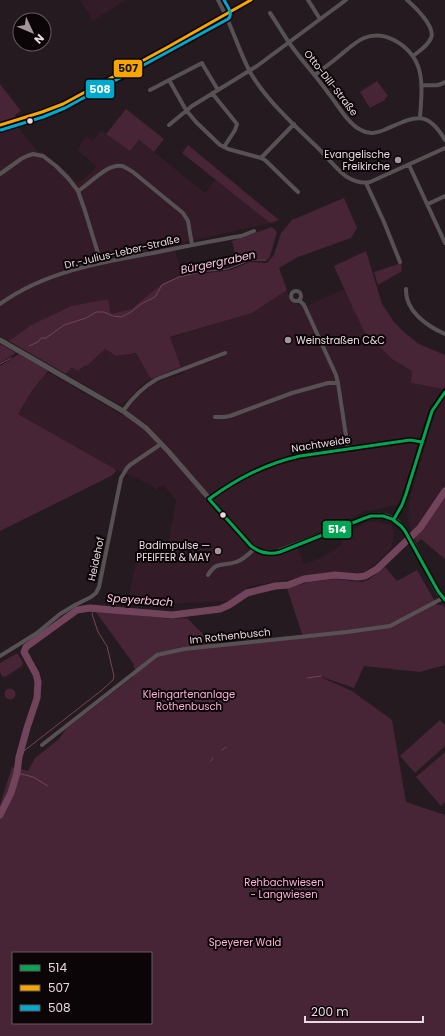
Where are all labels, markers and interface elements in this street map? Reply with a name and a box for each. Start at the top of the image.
north arrow [12,12,52,52]
text: N [31,30,48,47]
street label: Otto-Dill-Straße [300,47,362,119]
line badge: 507 [113,59,143,78]
text: 507 [118,60,138,76]
line badge: 508 [85,79,115,99]
text: 508 [89,81,111,97]
unlabelled marker [25,116,35,126]
place label: Evangelische Freikirche [324,147,390,174]
marker: Evangelische Freikirche [393,155,403,165]
street label: Dr.-Julius-Leber-Straße [63,231,181,273]
water label: Bürgergraben [179,246,257,278]
place label: Weinstraßen C&C [296,333,385,348]
marker: Weinstraßen C&C [283,335,293,345]
street label: Nachtweide [290,432,352,456]
unlabelled marker [218,510,228,520]
line badge: 514 [322,520,352,539]
text: 514 [328,521,347,537]
street label: Heidehof [84,536,108,582]
place label: Badimpulse — PFEIFFER & MAY [136,538,210,565]
marker: Badimpulse — PFEIFFER & MAY [213,546,223,556]
water label: Speyerbach [106,590,174,610]
street label: Im Rothenbusch [189,624,271,648]
park label: Kleingartenanlage Rothenbusch [143,687,235,714]
park label: Rehbachwiesen - Langwiesen [244,875,324,902]
park label: Speyerer Wald [209,935,281,950]
legend [12,952,152,1024]
text: 514 [48,959,67,976]
text: 507 [48,979,70,996]
scale bar [305,998,423,1024]
text: 508 [48,999,71,1016]
text: 200 m [311,1003,349,1020]

